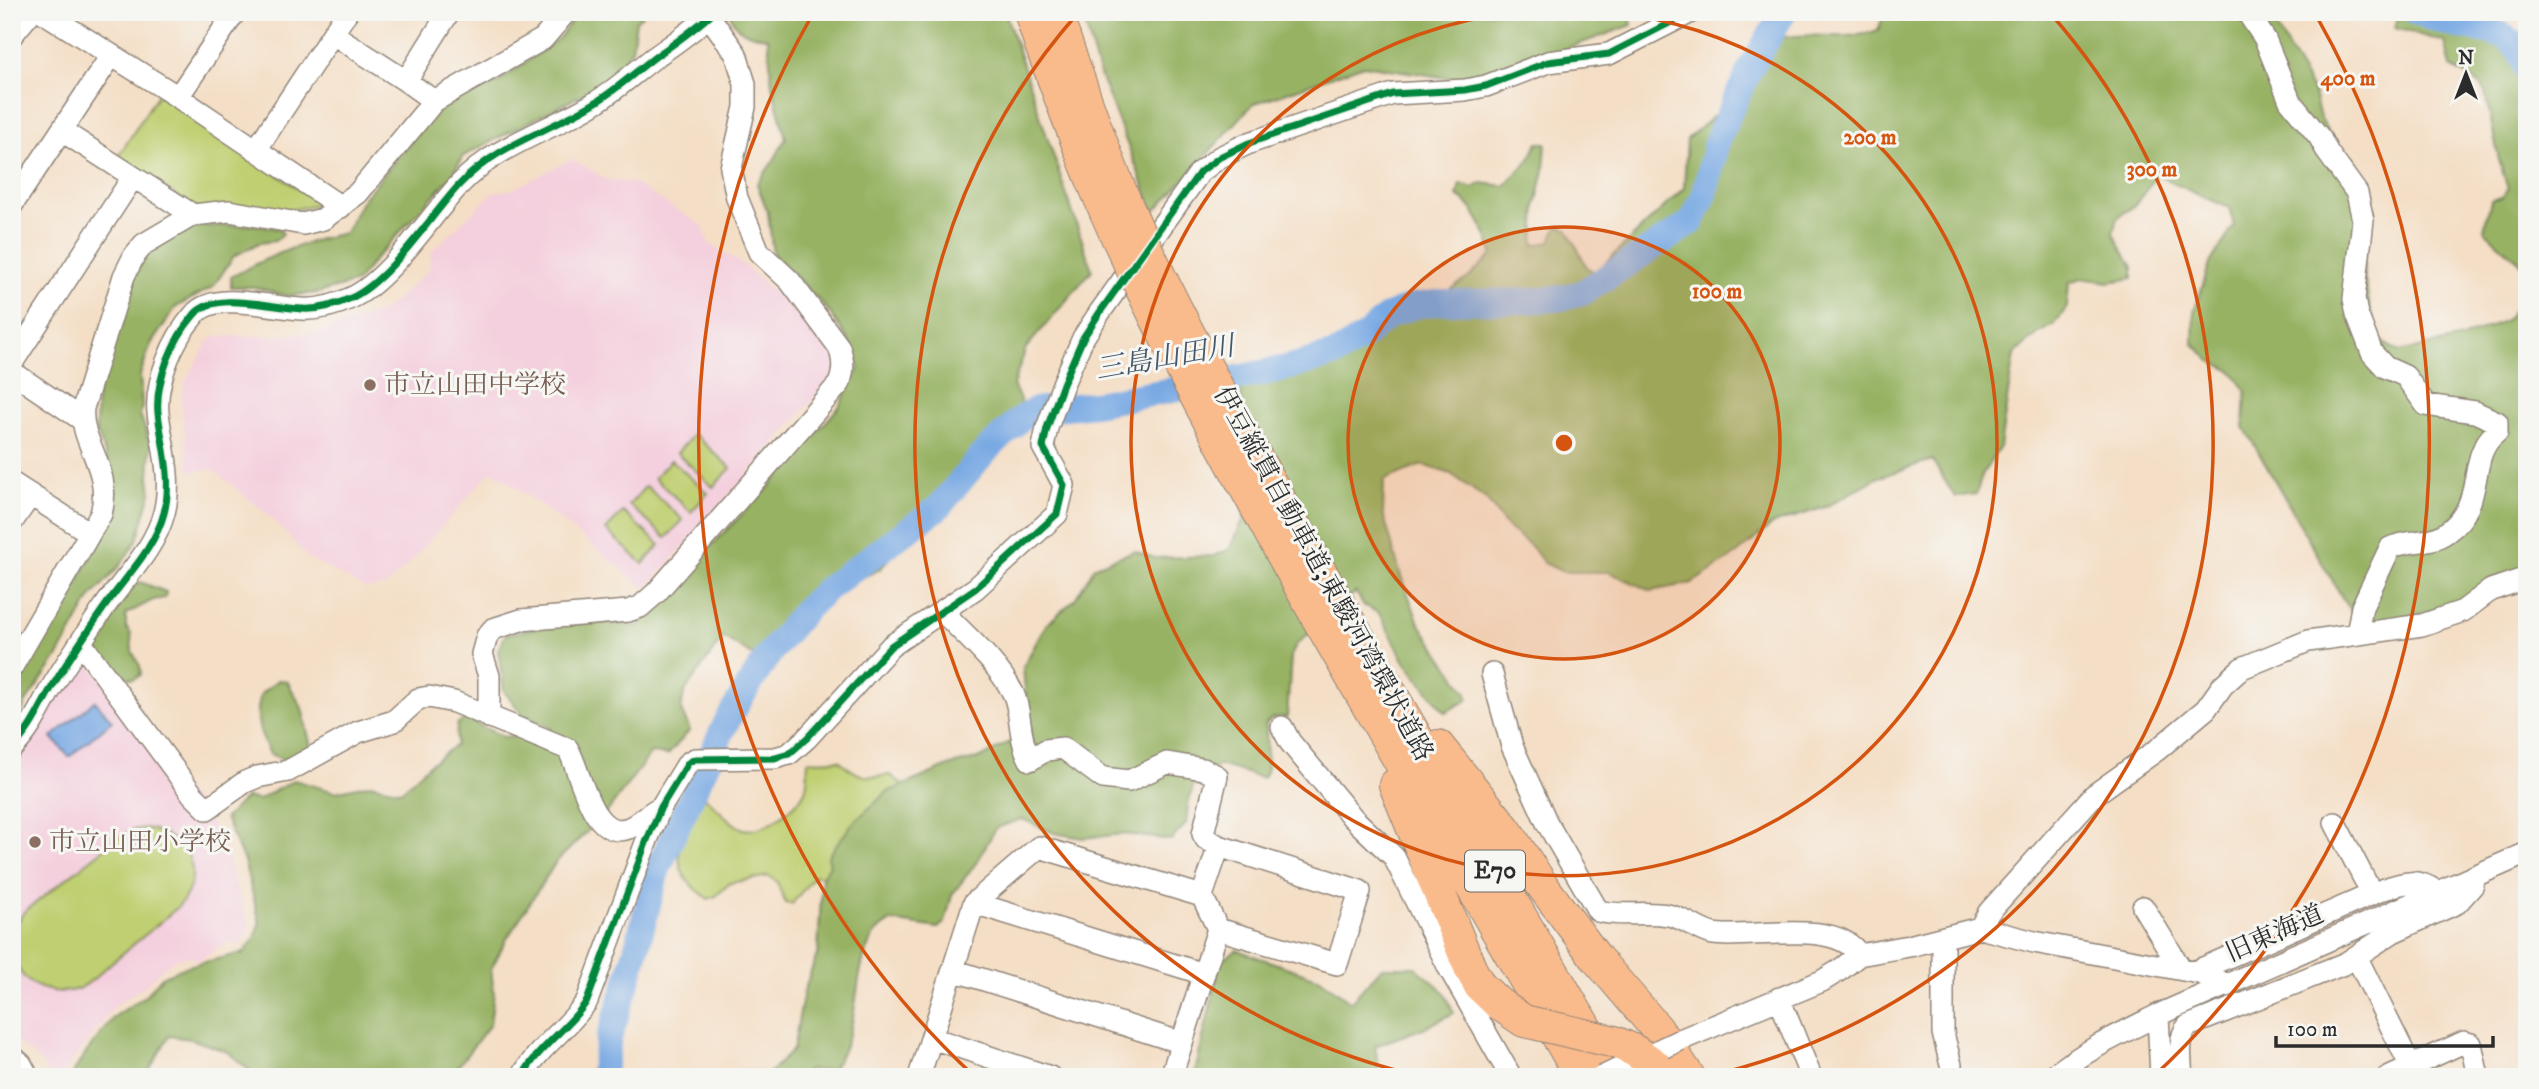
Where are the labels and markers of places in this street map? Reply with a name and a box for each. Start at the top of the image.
place label: 市立山田中学校 [384,369,566,402]
marker: 市立山田中学校 [362,377,378,393]
centre of rings [1552,431,1576,455]
place label: 市立山田小学校 [49,826,231,859]
marker: 市立山田小学校 [27,834,43,850]

